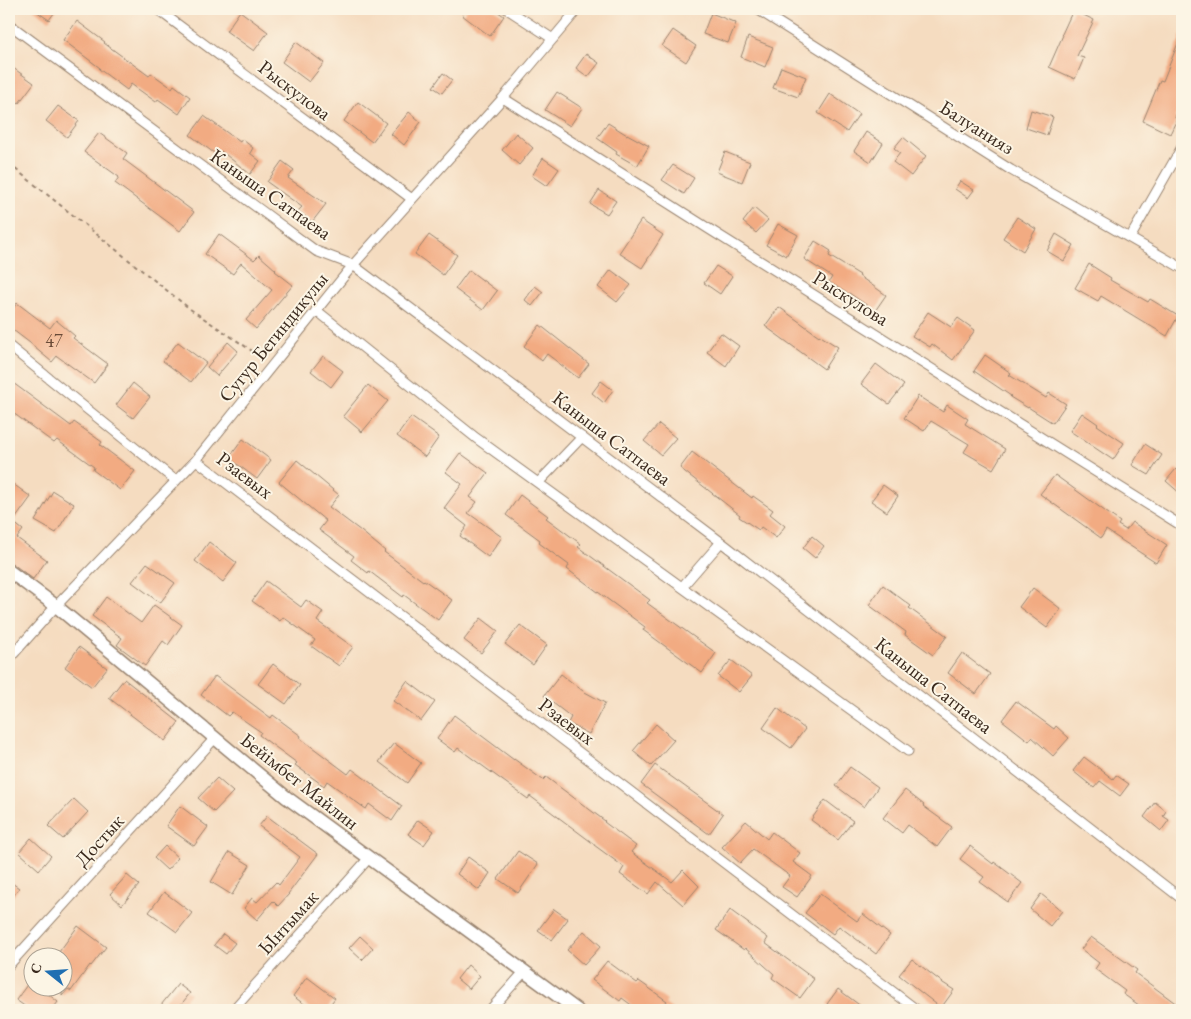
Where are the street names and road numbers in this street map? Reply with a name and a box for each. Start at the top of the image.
street label: Рыскулова [253,54,337,126]
street label: Балуанияз [935,94,1020,160]
street label: Каныша Сатпаева [205,143,337,245]
street label: Рыскулова [808,264,894,332]
street label: Сугур Бегиндикулы [213,267,333,407]
street label: Каныша Сатпаева [547,385,677,491]
street label: Рзаевых [212,445,279,505]
street label: Каныша Сатпаева [870,631,998,739]
street label: Рзаевых [534,691,601,751]
street label: Бейімбет Майлин [235,727,365,835]
street label: Достык [69,808,130,872]
street label: Ынтымак [252,884,324,960]

